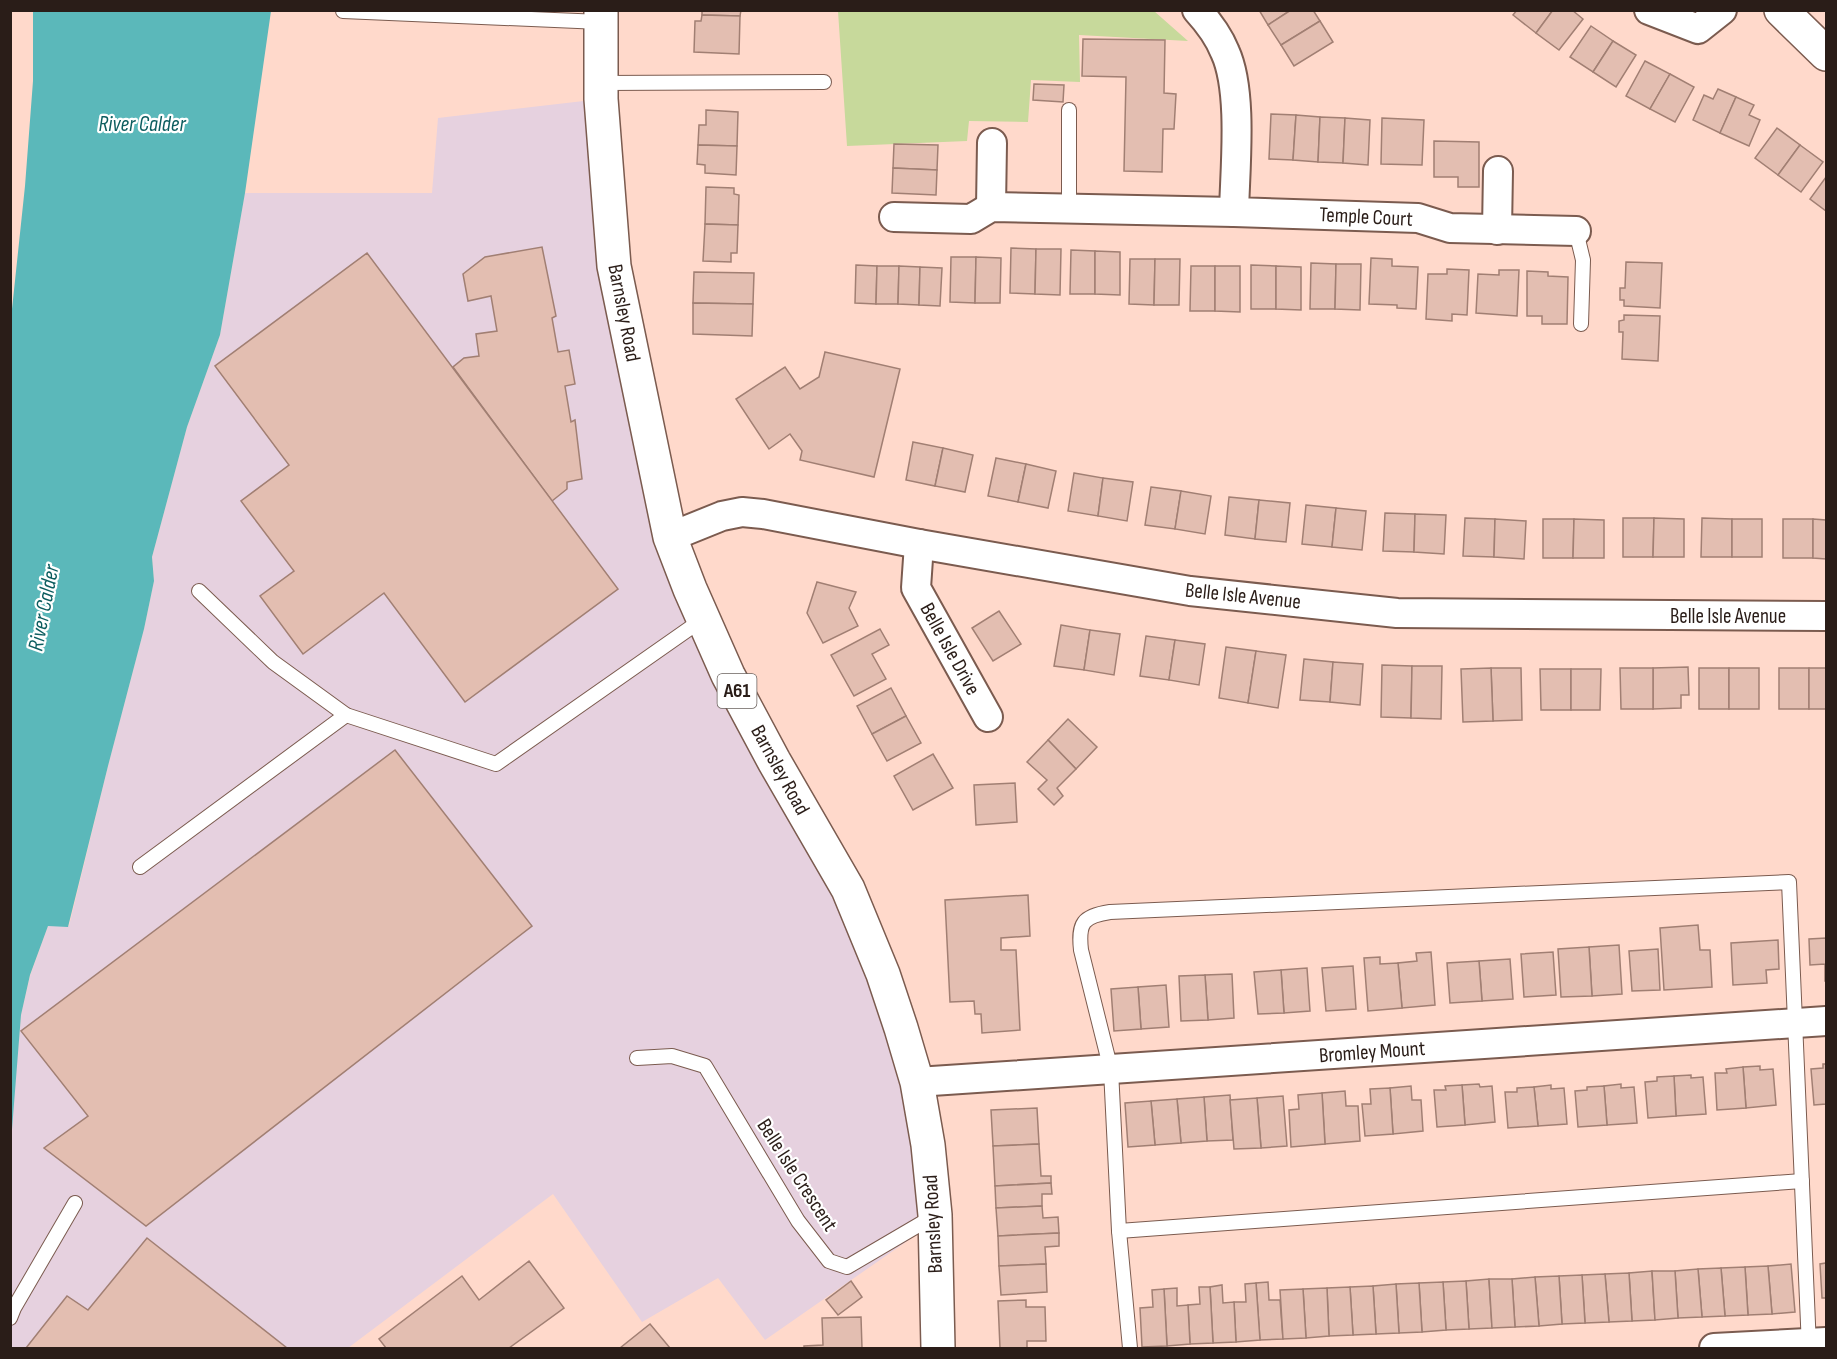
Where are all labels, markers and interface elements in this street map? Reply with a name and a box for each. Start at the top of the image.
water label: River Calder [98,111,186,138]
street label: Temple Court [1319,202,1413,232]
street label: Barnsley Road [602,262,646,364]
water label: River Calder [22,562,66,653]
street label: Belle Isle Avenue [1184,577,1302,615]
street label: Belle Isle Drive [914,599,986,699]
street label: Belle Isle Avenue [1670,604,1786,629]
road number: A61 [718,674,756,708]
street label: Barnsley Road [745,721,815,819]
street label: Bromley Mount [1318,1036,1426,1068]
street label: Belle Isle Crescent [751,1114,843,1236]
street label: Barnsley Road [918,1174,948,1274]

